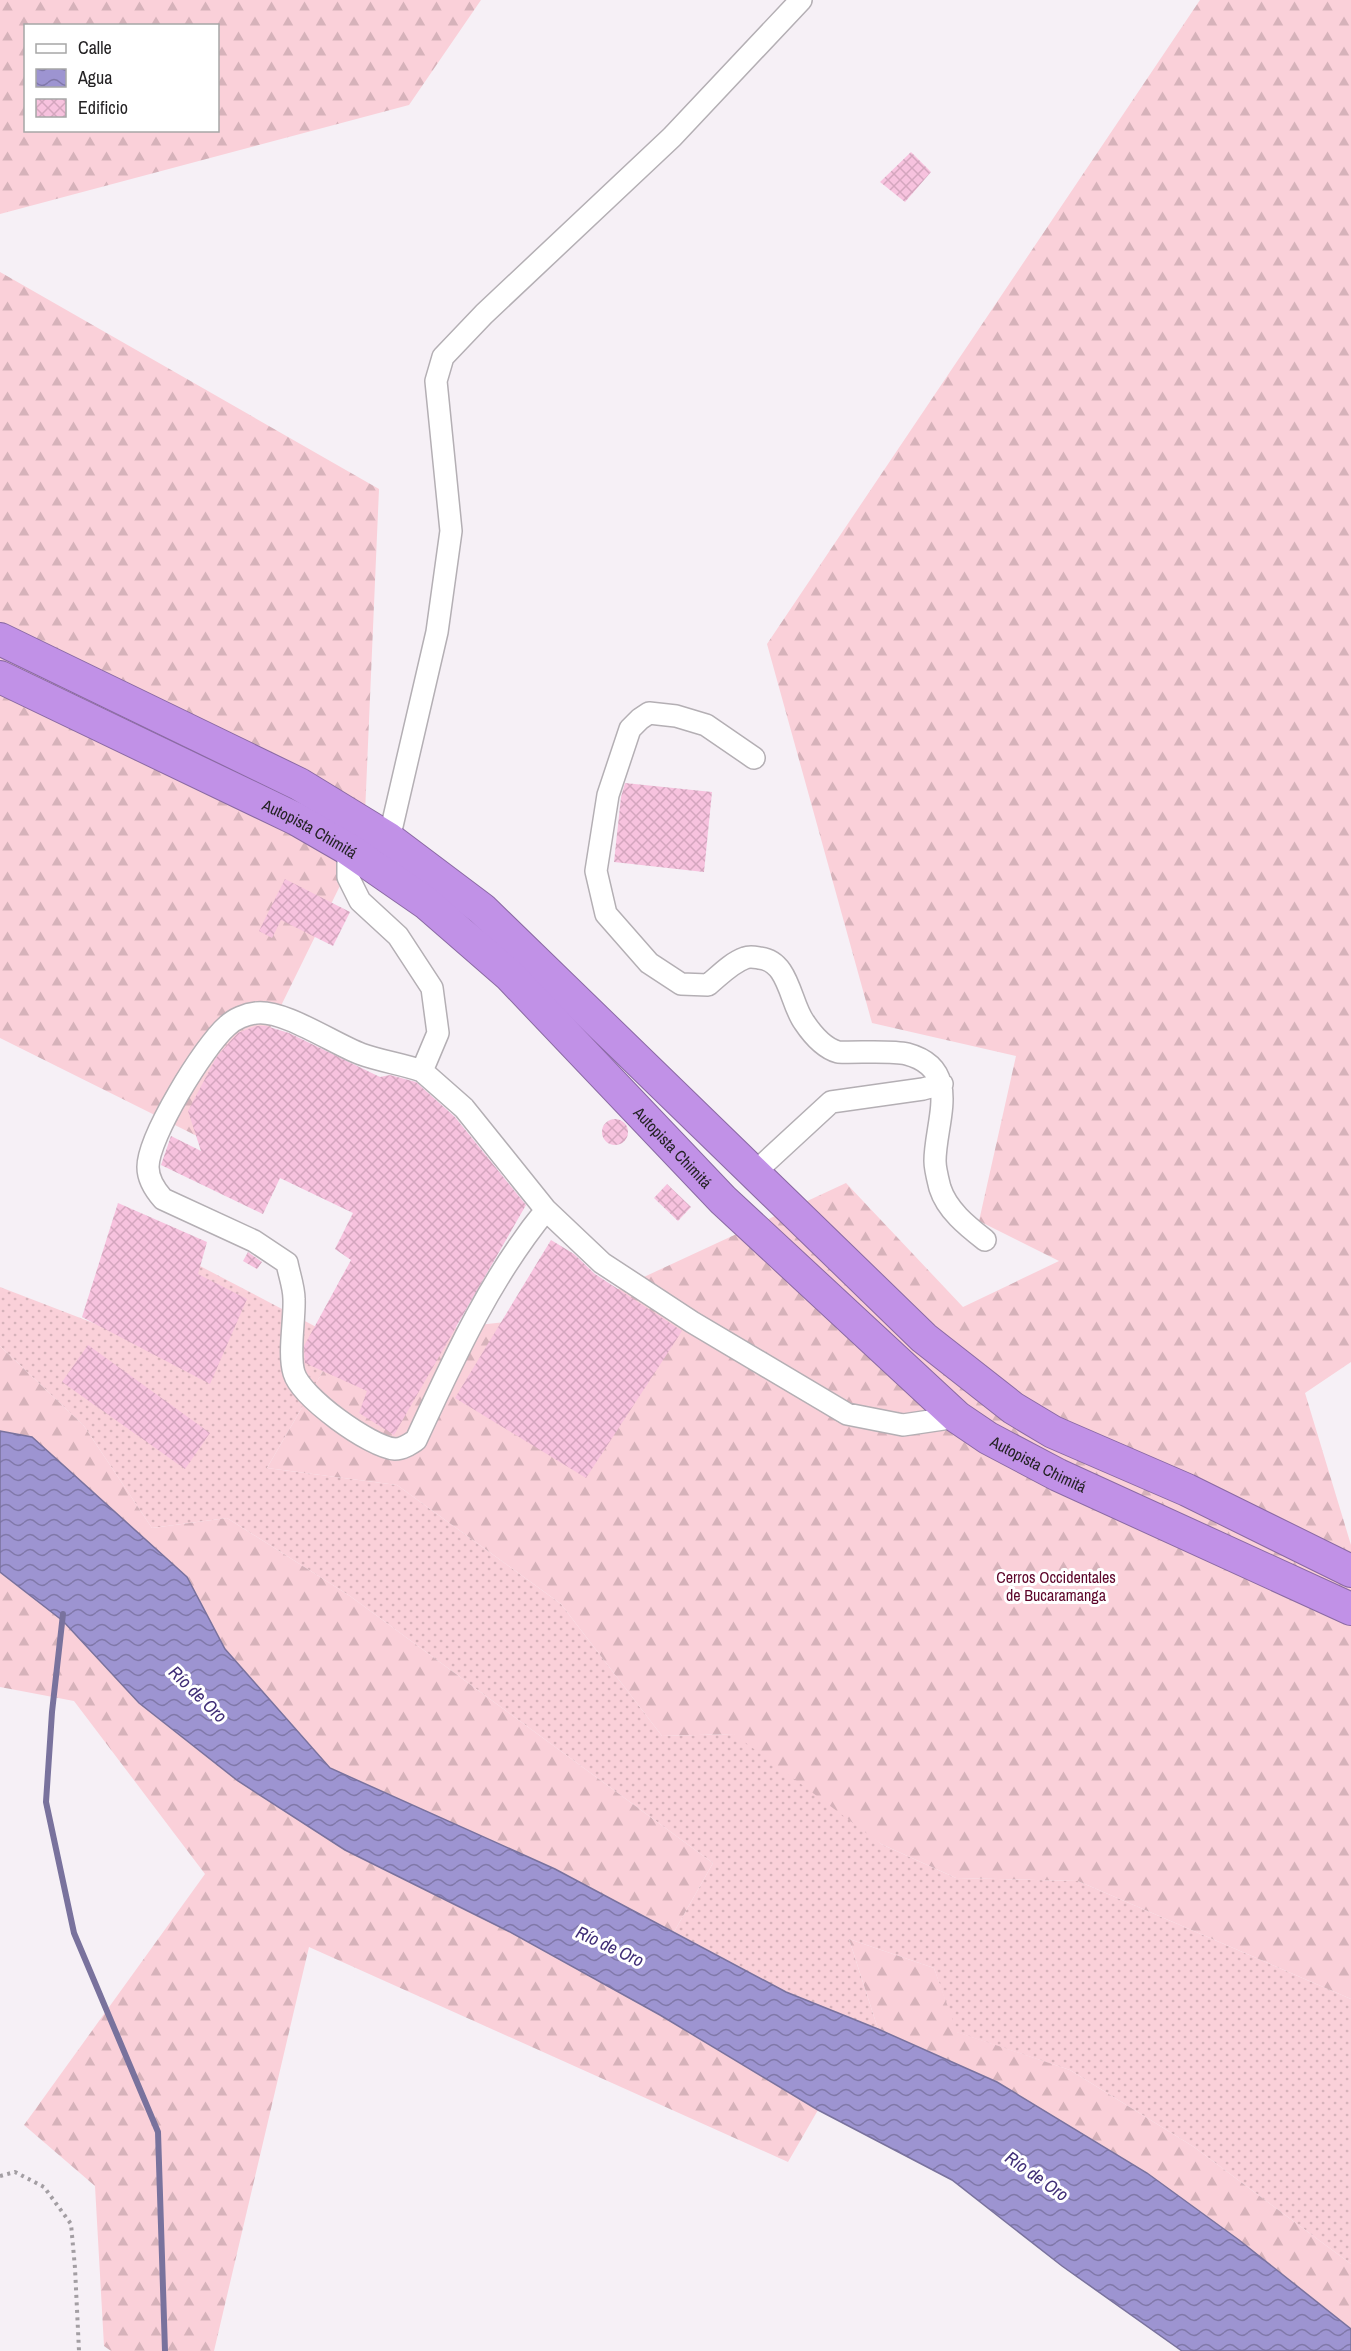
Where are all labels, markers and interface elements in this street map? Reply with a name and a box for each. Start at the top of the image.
legend [24,24,219,132]
text: Calle [78,35,112,60]
text: Agua [77,65,112,90]
text: Edificio [78,95,128,120]
street label: Autopista Chimitá [258,793,362,864]
street label: Autopista Chimitá [628,1101,718,1194]
street label: Autopista Chimitá [986,1430,1091,1498]
park label: Cerros Occidentales de Bucaramanga [996,1566,1116,1606]
water label: Río de Oro [163,1660,233,1728]
water label: Río de Oro [572,1919,648,1973]
water label: Río de Oro [1000,2145,1074,2207]

